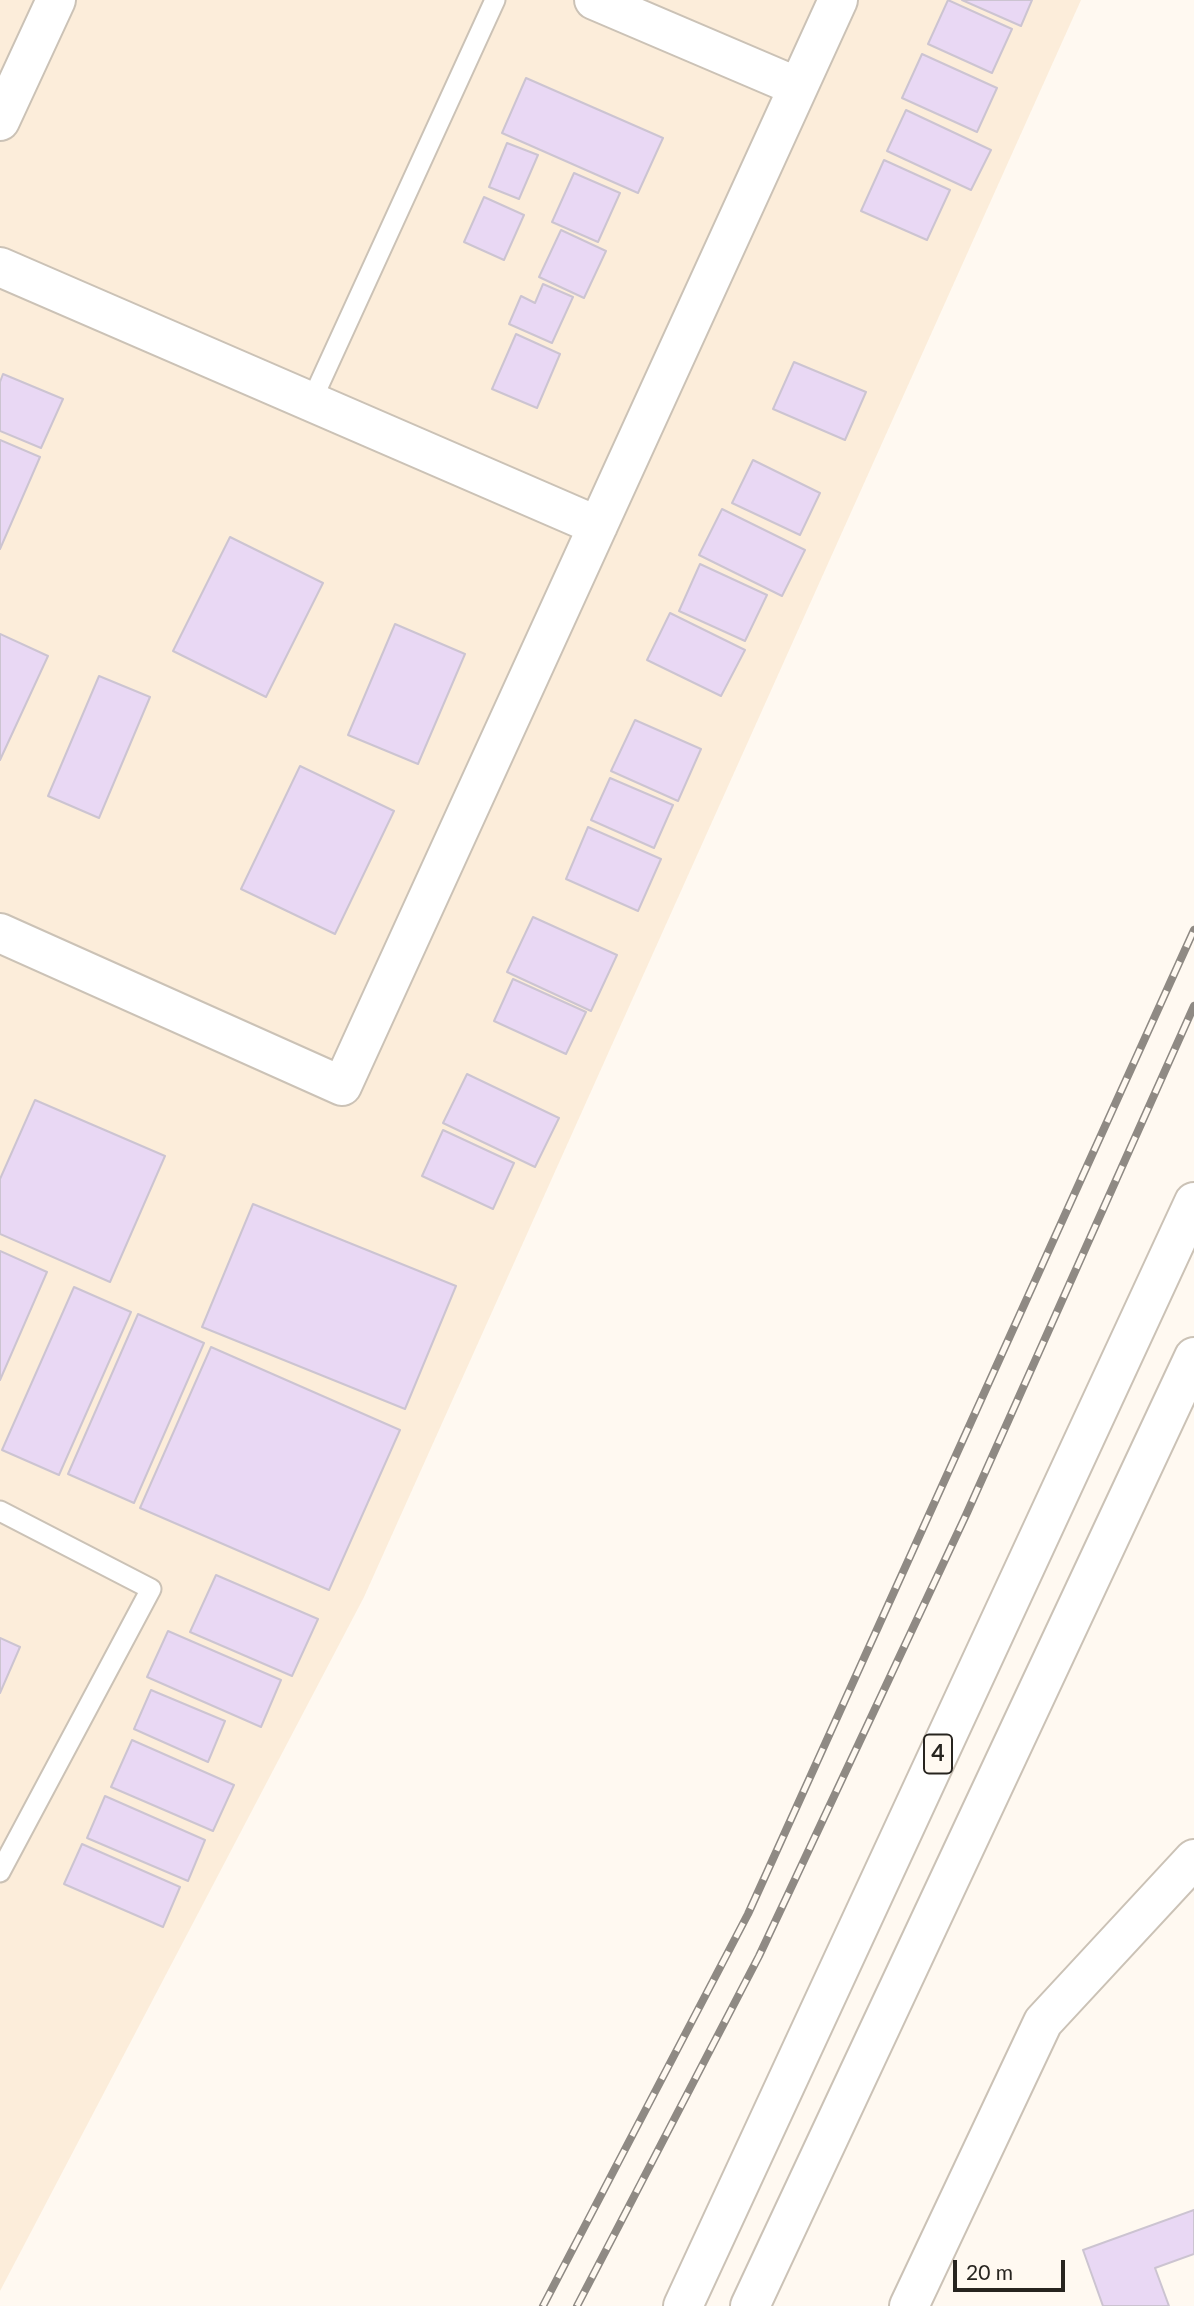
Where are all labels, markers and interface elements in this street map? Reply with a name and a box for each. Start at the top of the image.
road number: 4 [924,1735,952,1774]
scale bar [956,2246,1068,2290]
text: 20 m [966,2259,1013,2284]

